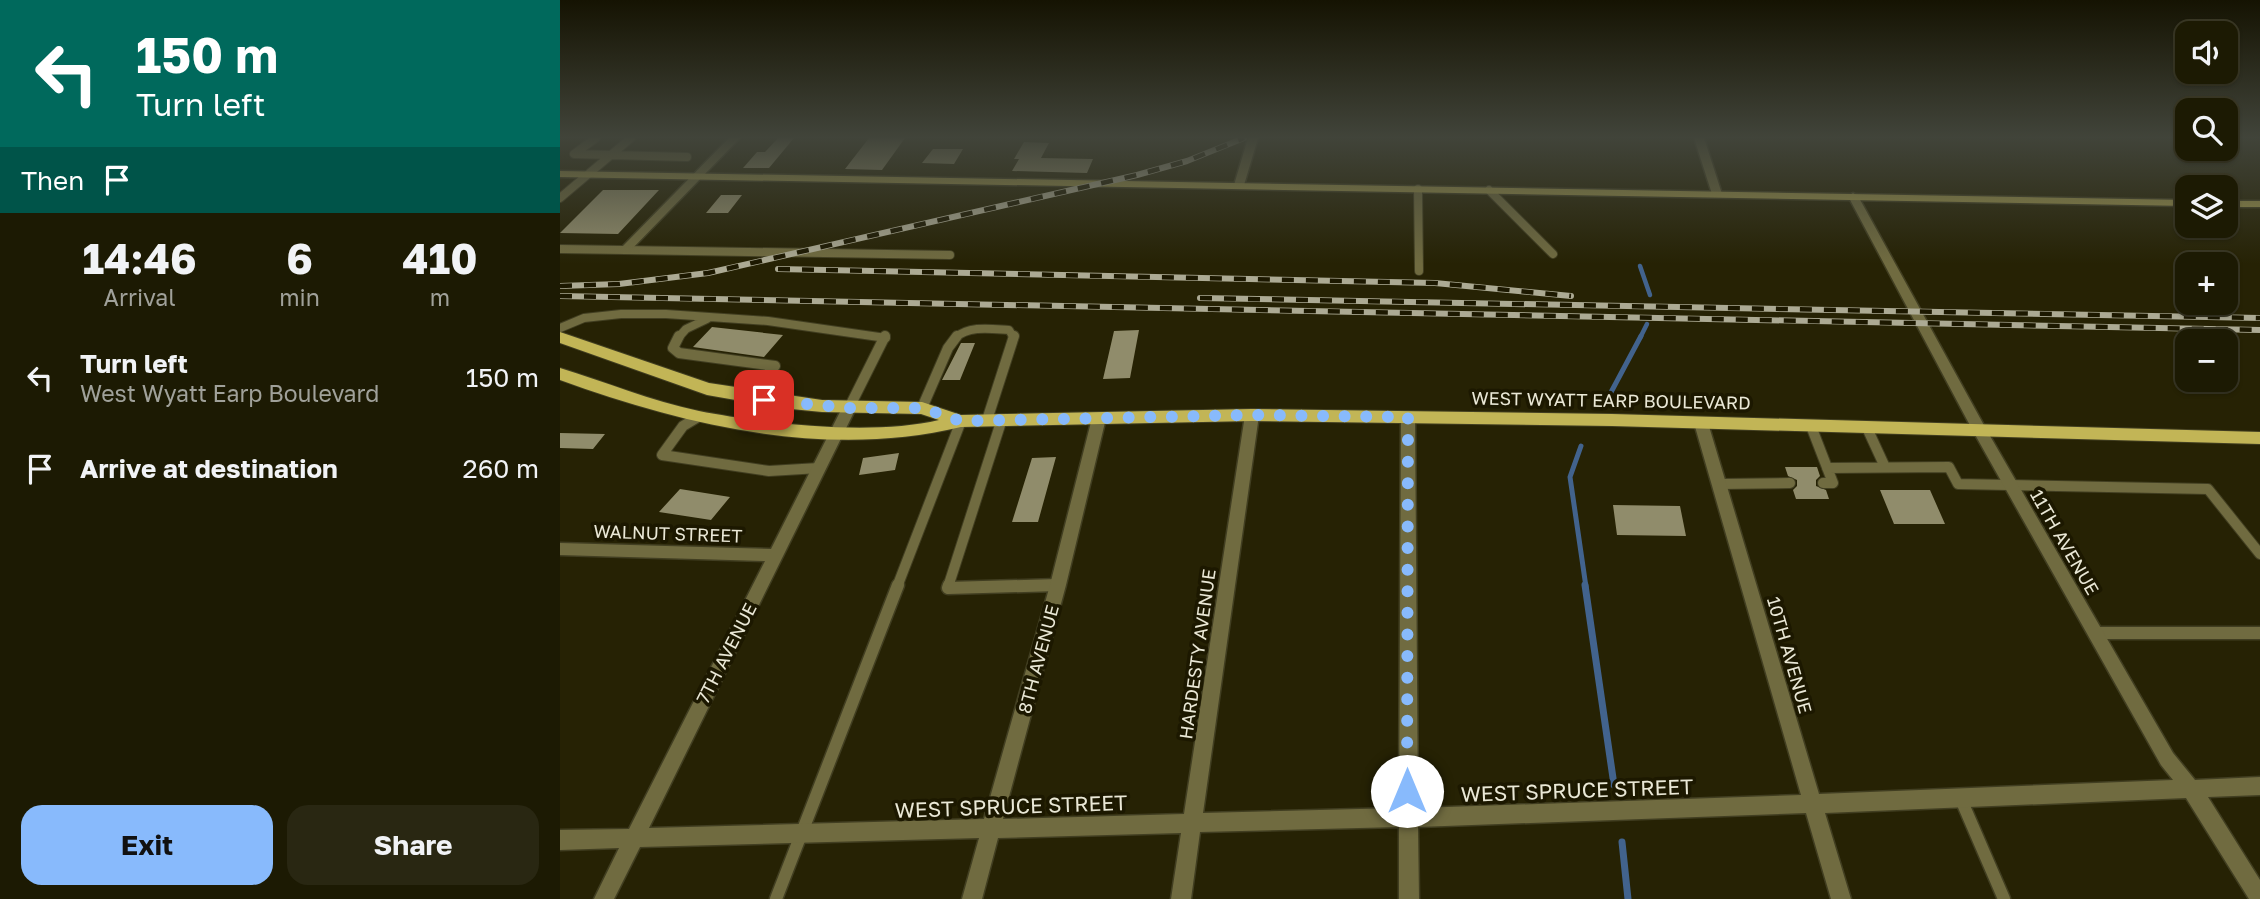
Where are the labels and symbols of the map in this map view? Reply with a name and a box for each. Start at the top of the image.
pin [734,370,794,430]
street label: WEST WYATT EARP BOULEVARD [1471,387,1751,413]
street label: 11TH AVENUE [2026,485,2104,599]
street label: WALNUT STREET [593,519,743,547]
street label: HARDESTY AVENUE [1174,567,1220,741]
street label: 10TH AVENUE [1763,594,1817,716]
street label: 7TH AVENUE [691,599,761,707]
street label: 8TH AVENUE [1013,602,1063,716]
position arrow [1370,754,1444,828]
street label: WEST SPRUCE STREET [1460,773,1694,807]
street label: WEST SPRUCE STREET [894,789,1128,823]

